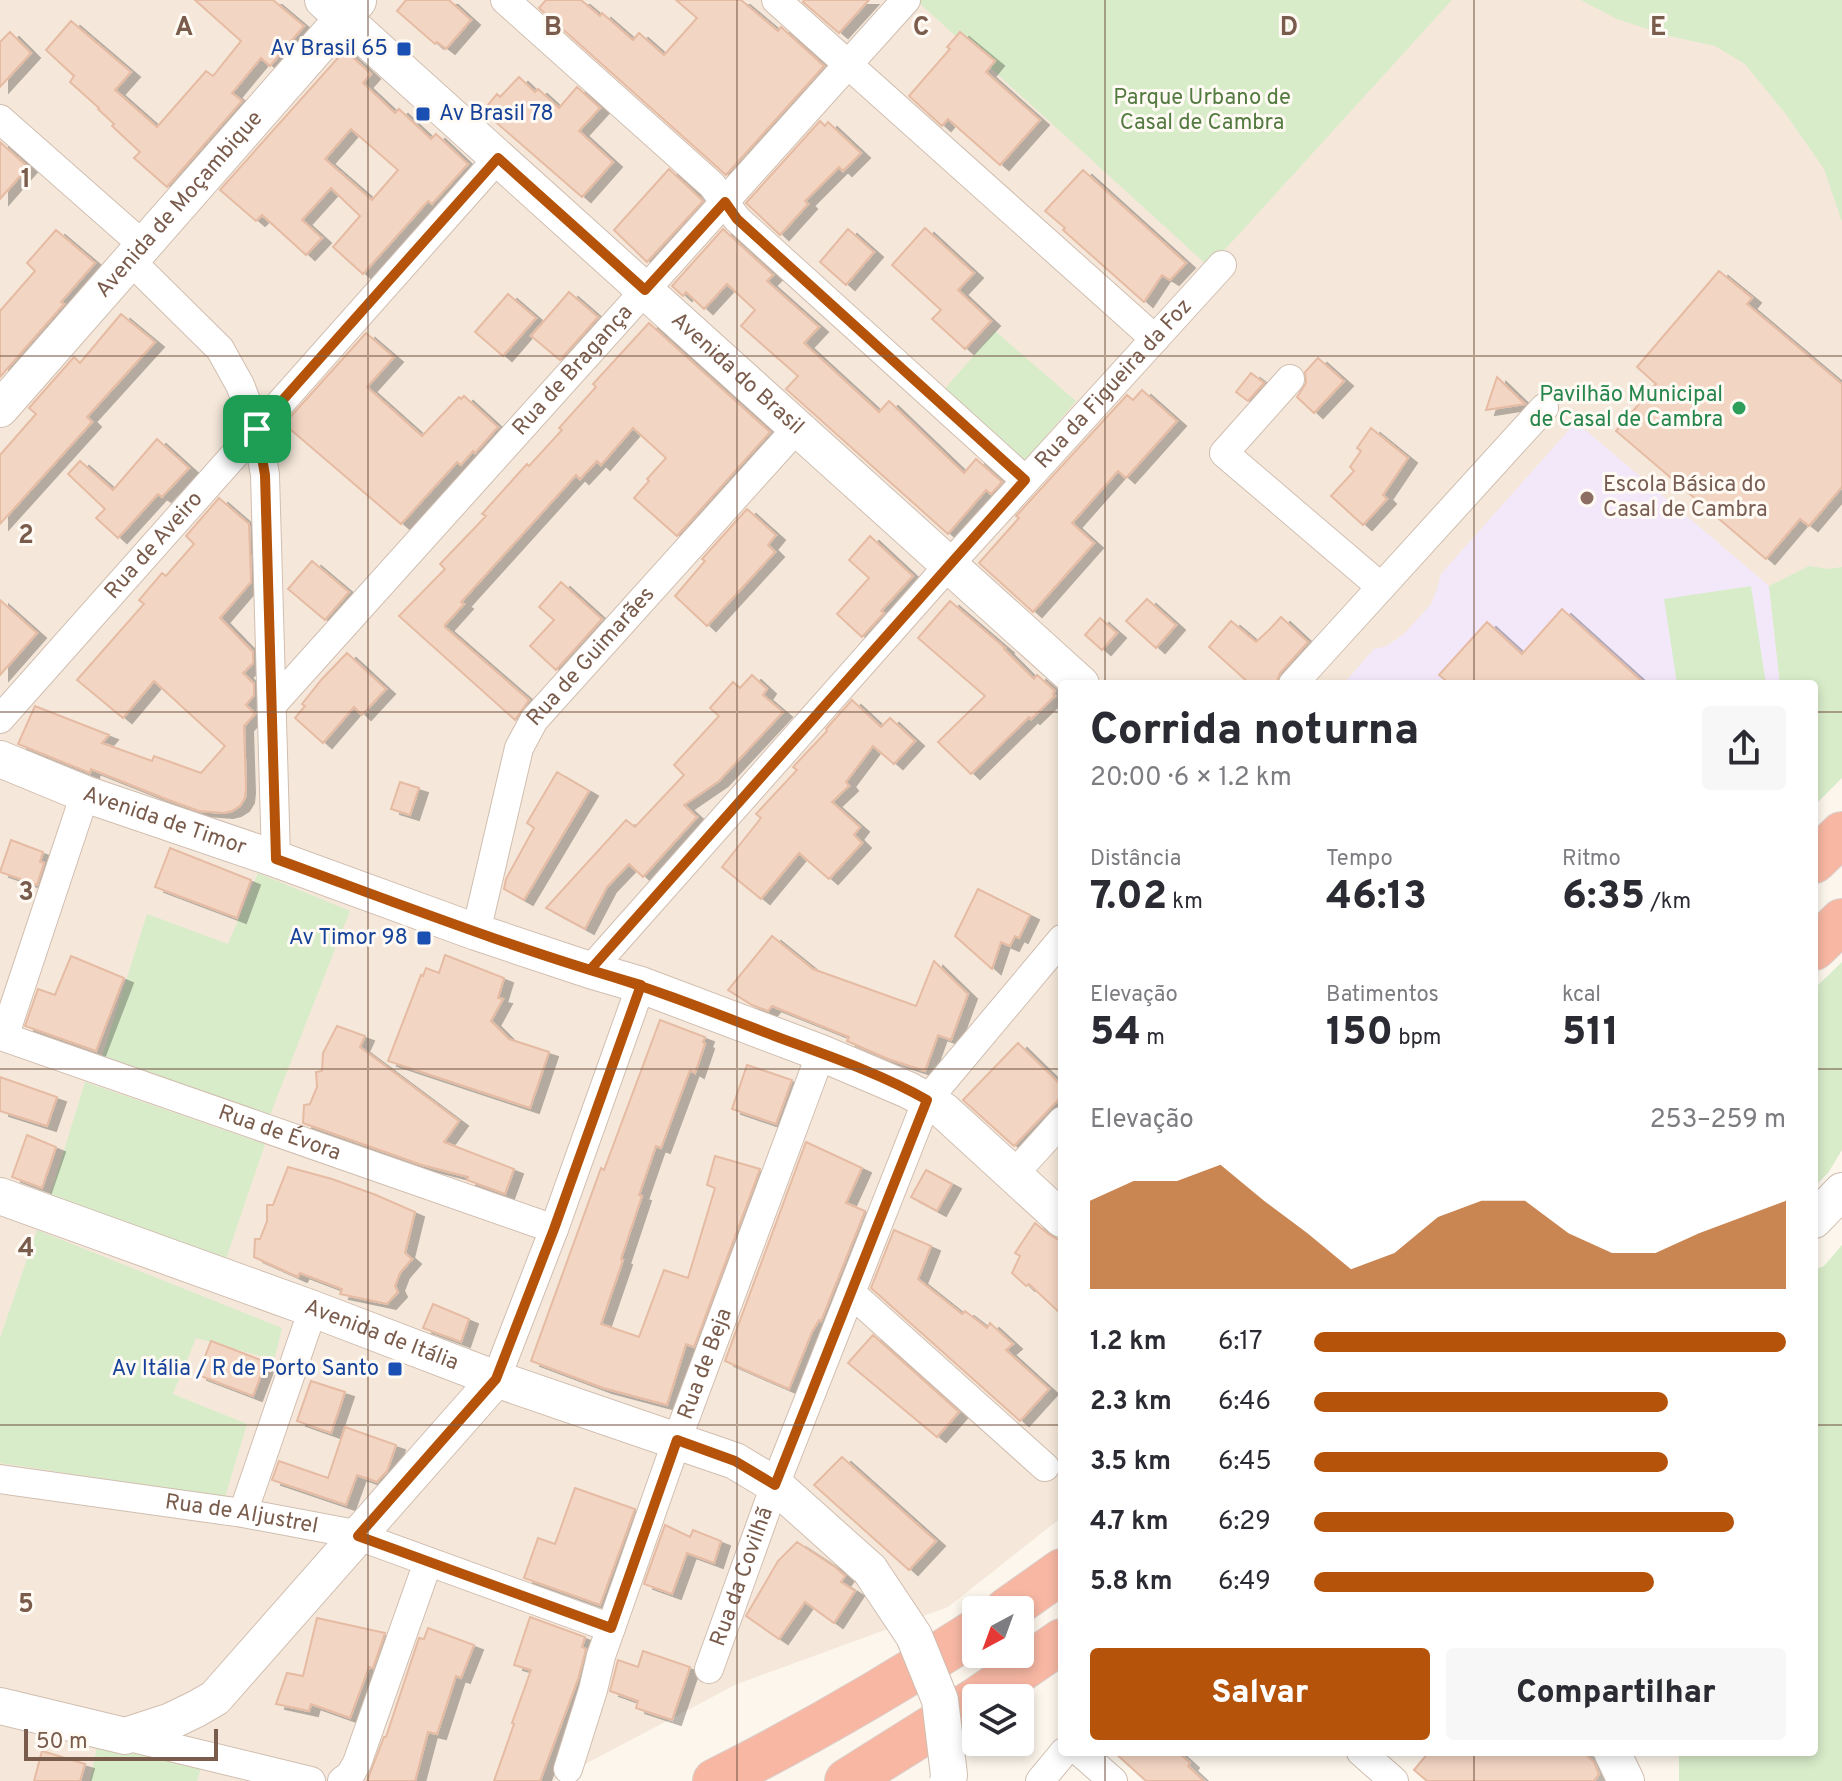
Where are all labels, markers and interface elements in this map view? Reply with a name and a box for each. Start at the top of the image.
text: A [175,12,193,45]
text: B [544,12,562,45]
text: C [913,12,929,45]
text: D [1280,12,1298,45]
text: E [1650,12,1666,45]
place label: Av Brasil 65 [270,36,388,63]
marker: Av Brasil 65 [395,40,413,58]
park label: Parque Urbano de Casal de Cambra [1113,85,1291,137]
place label: Av Brasil 78 [439,101,554,128]
marker: Av Brasil 78 [414,105,432,123]
street label: Avenida de Moçambique [90,106,269,304]
text: 1 [21,164,31,197]
street label: Rua da Figueira da Foz [1030,293,1198,475]
street label: Rua de Bragança [507,299,639,442]
street label: Avenida do Brasil [665,307,809,441]
place label: Pavilhão Municipal de Casal de Cambra [1529,382,1723,434]
pin [223,395,291,463]
marker: Pavilhão Municipal de Casal de Cambra [1730,399,1748,417]
icon: arrive [235,407,279,451]
place label: Escola Básica do Casal de Cambra [1603,472,1767,524]
street label: Rua de Aveiro [99,486,209,605]
marker: Escola Básica do Casal de Cambra [1578,489,1596,507]
text: 2 [18,520,34,553]
street label: Rua de Guimarães [521,581,661,732]
text: Corrida noturna [1090,704,1419,760]
button: share [1702,706,1786,790]
text: 20:00 · 6 × 1.2 km [1090,762,1292,795]
street label: Avenida de Timor [79,781,250,862]
text: Distância [1090,846,1181,873]
text: Tempo [1326,846,1393,873]
text: Ritmo [1562,846,1621,873]
text: 7.02 [1090,873,1167,923]
text: 46:13 [1326,873,1427,923]
text: 6:35 [1562,873,1645,923]
text: 3 [18,877,34,910]
text: km [1167,889,1203,916]
text: /km [1645,889,1691,916]
place label: Av Timor 98 [289,925,408,952]
marker: Av Timor 98 [415,929,433,947]
text: Elevação [1090,982,1178,1009]
text: Batimentos [1326,982,1439,1009]
text: kcal [1562,982,1601,1009]
text: 54 [1090,1009,1141,1059]
text: 150 [1326,1009,1393,1059]
text: 511 [1562,1009,1619,1059]
text: m [1141,1025,1165,1052]
text: bpm [1393,1025,1442,1052]
street label: Rua de Évora [215,1099,344,1167]
text: Elevação [1090,1104,1194,1137]
text: 253–259 m [1650,1104,1786,1137]
text: 4 [18,1233,34,1266]
street label: Avenida de Itália [301,1294,462,1377]
street label: Rua de Beja [672,1304,738,1423]
text: 1.2 km [1090,1326,1167,1359]
text: 6:17 [1218,1326,1263,1359]
place label: Av Itália / R de Porto Santo [111,1356,379,1383]
marker: Av Itália / R de Porto Santo [386,1360,404,1378]
text: 2.3 km [1090,1386,1172,1419]
text: 6:46 [1218,1386,1271,1419]
text: 3.5 km [1090,1446,1171,1479]
text: 6:45 [1218,1446,1272,1479]
street label: Rua de Aljustrel [163,1489,320,1540]
street label: Rua da Covilhã [705,1504,779,1650]
text: 4.7 km [1090,1506,1169,1539]
text: 6:29 [1218,1506,1271,1539]
text: 5.8 km [1090,1566,1172,1599]
text: 6:49 [1218,1566,1271,1599]
text: 5 [18,1589,34,1622]
north arrow [962,1596,1034,1668]
map controls [962,1596,1034,1756]
button: Salvar [1090,1648,1430,1740]
button: Compartilhar [1446,1648,1786,1740]
button: layers [962,1684,1034,1756]
scale bar [24,1725,218,1761]
text: 50 m [36,1729,88,1756]

